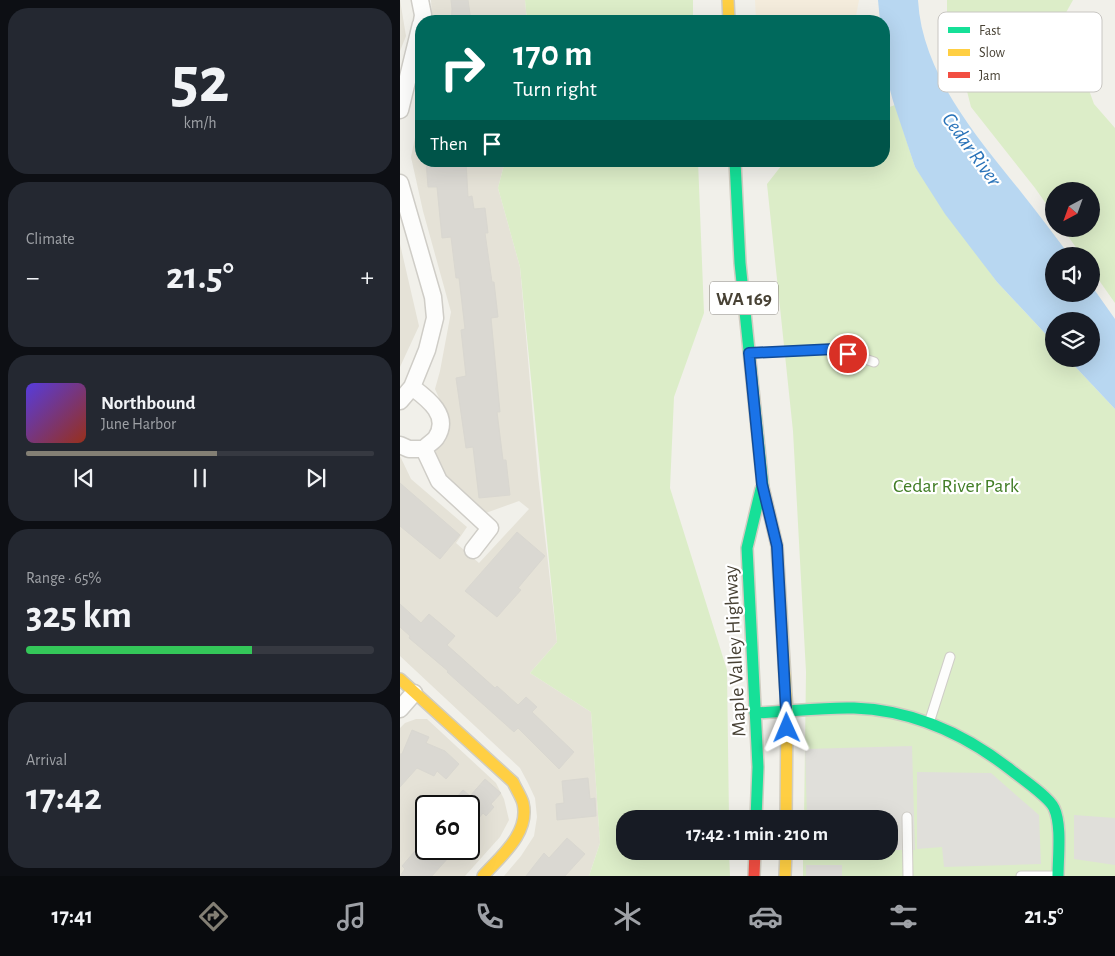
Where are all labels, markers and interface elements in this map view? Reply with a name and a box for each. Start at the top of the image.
legend [938,12,1102,92]
text: Fast [979,24,1001,38]
icon: right [430,35,495,100]
text: 170 m [513,37,593,72]
text: Slow [979,46,1006,60]
text: 52 [171,49,229,114]
text: Jam [979,69,1001,83]
text: Turn right [513,78,597,100]
water label: Cedar River [938,109,1006,191]
text: km/h [183,115,217,131]
icon: arrive [478,130,506,158]
text: Then [430,135,468,154]
north arrow [1045,182,1100,238]
map controls [1045,182,1100,367]
text: Climate [26,231,75,247]
button: sound [1045,247,1100,302]
text: 21.5° [166,258,234,296]
text: − [26,264,39,292]
text: + [361,264,374,292]
road number: WA 169 [710,282,778,314]
button: layers [1045,312,1100,367]
pin [827,333,869,375]
icon: arrive [834,340,862,368]
text: Northbound [101,394,196,413]
text: June Harbor [101,416,176,432]
icon: previous [70,464,98,492]
icon: pause [186,464,214,492]
icon: next [302,464,330,492]
park label: Cedar River Park [893,476,1019,496]
street label: Maple Valley Highway [720,564,749,737]
text: Range · 65% [26,570,102,586]
text: 325 km [26,597,132,635]
position arrow [760,701,812,753]
text: Arrival [26,752,67,768]
text: 17:42 [26,779,102,817]
speed limit sign: 60 [415,795,480,860]
text: 17:42 · 1 min · 210 m [686,825,828,844]
icon: directions [196,899,231,934]
icon: music [334,899,369,934]
icon: phone [472,899,507,934]
icon: climate [610,899,645,934]
icon: car [748,899,783,934]
icon: filters [886,899,921,934]
text: 17:41 [52,905,93,927]
text: 21.5° [1024,905,1063,927]

